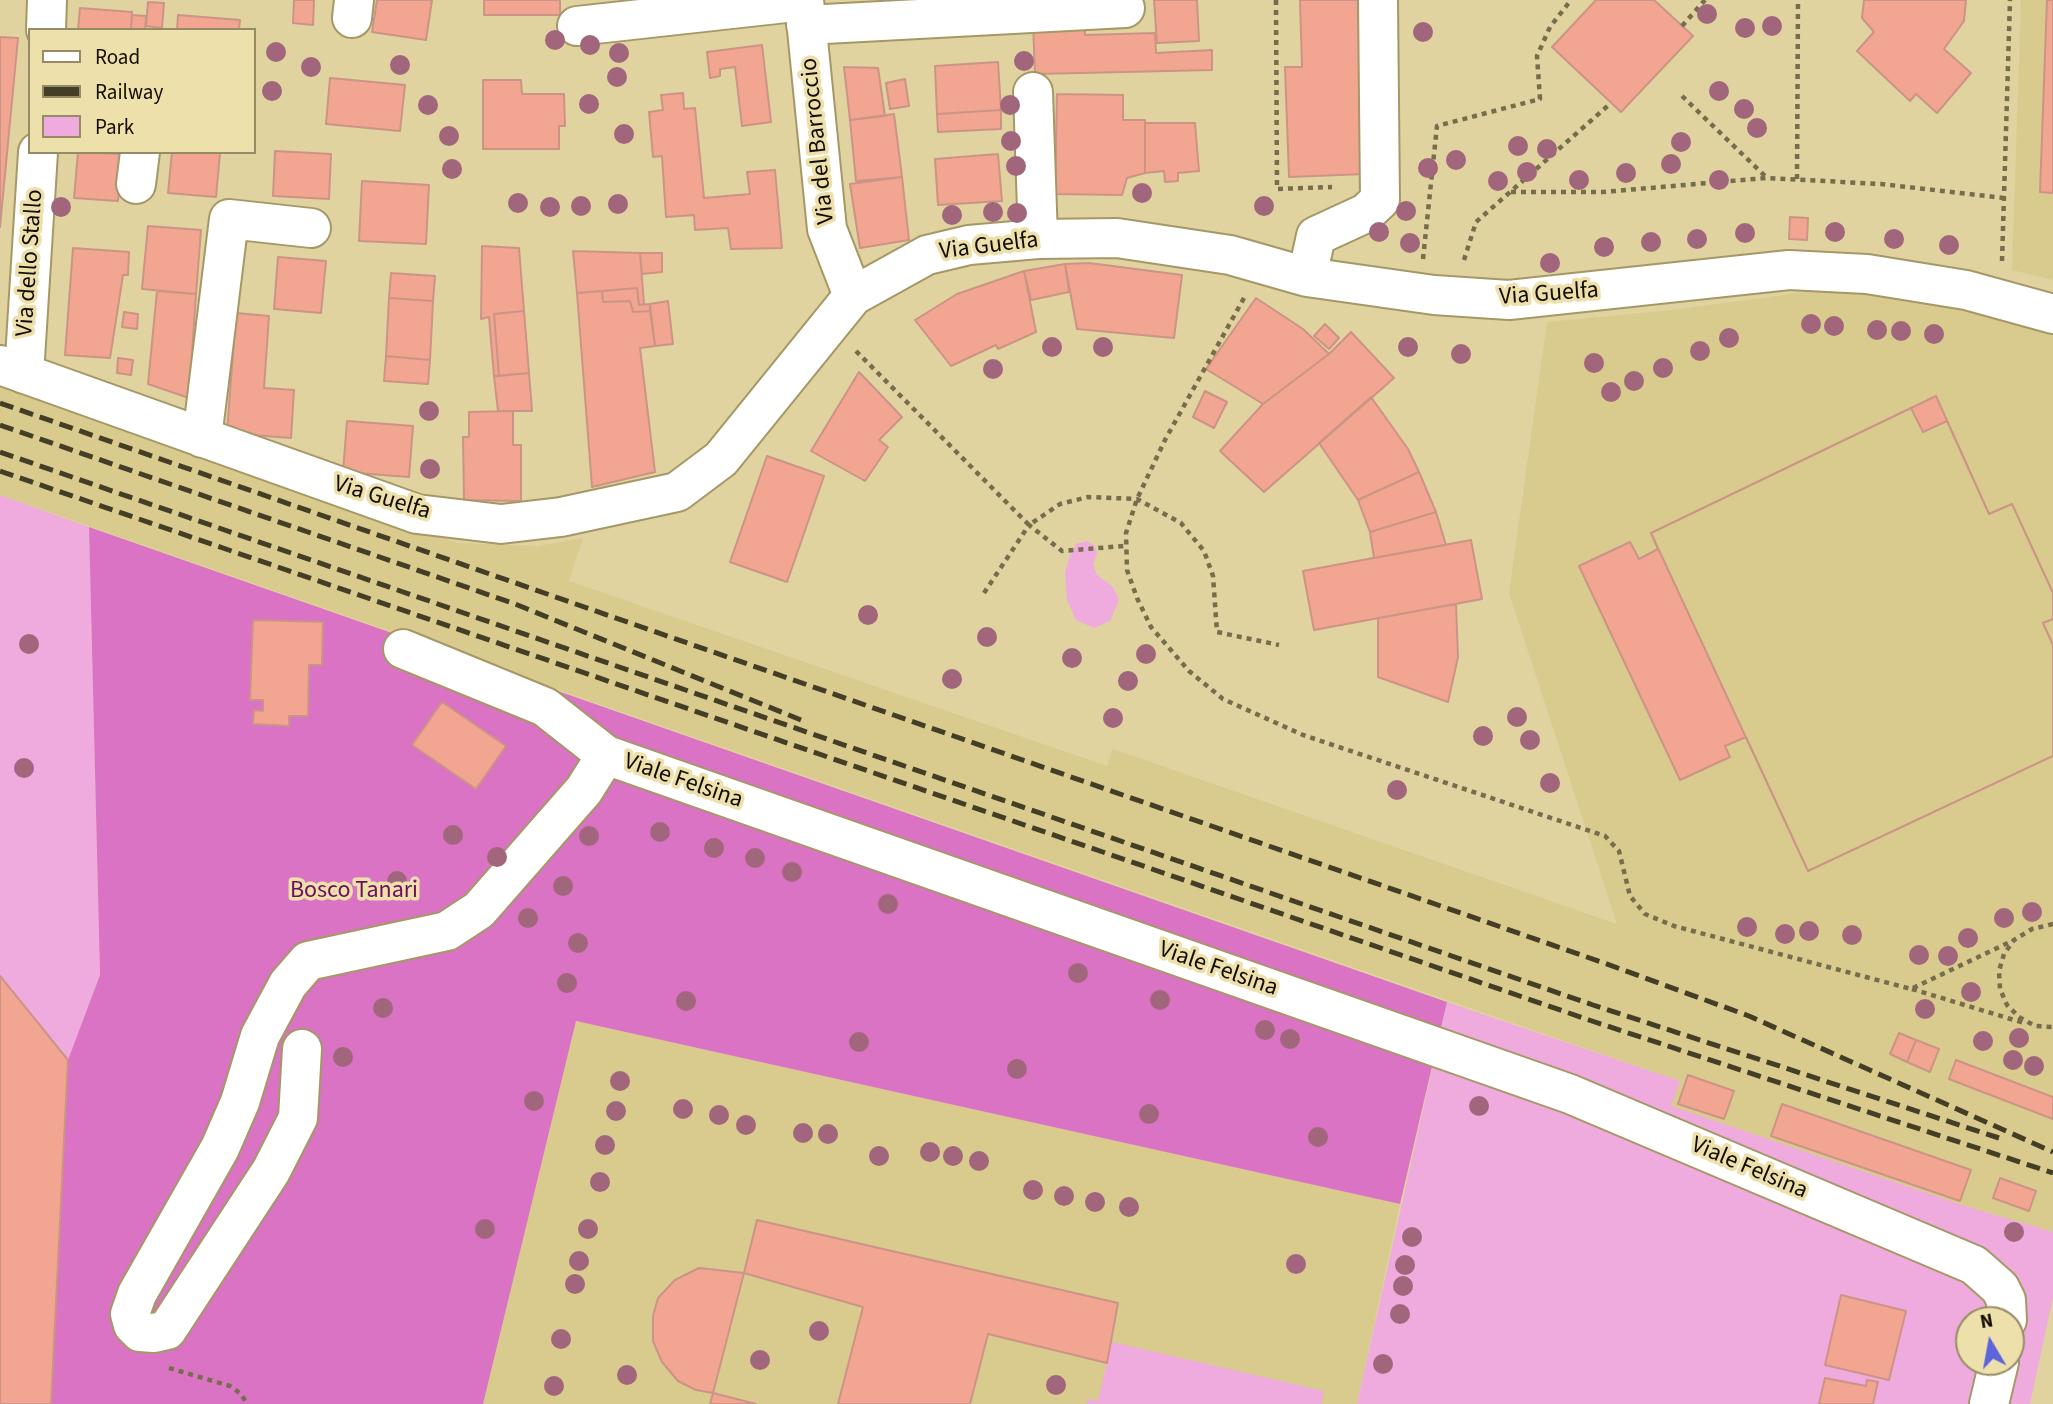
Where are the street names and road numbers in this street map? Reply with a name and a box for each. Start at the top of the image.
street label: Via del Barroccio [796,56,842,226]
street label: Via dello Stallo [11,188,51,338]
street label: Via Guelfa [938,227,1040,267]
street label: Via Guelfa [1498,277,1600,313]
street label: Via Guelfa [330,471,434,527]
street label: Viale Felsina [620,748,746,816]
street label: Viale Felsina [1155,936,1281,1004]
street label: Viale Felsina [1686,1132,1812,1206]

